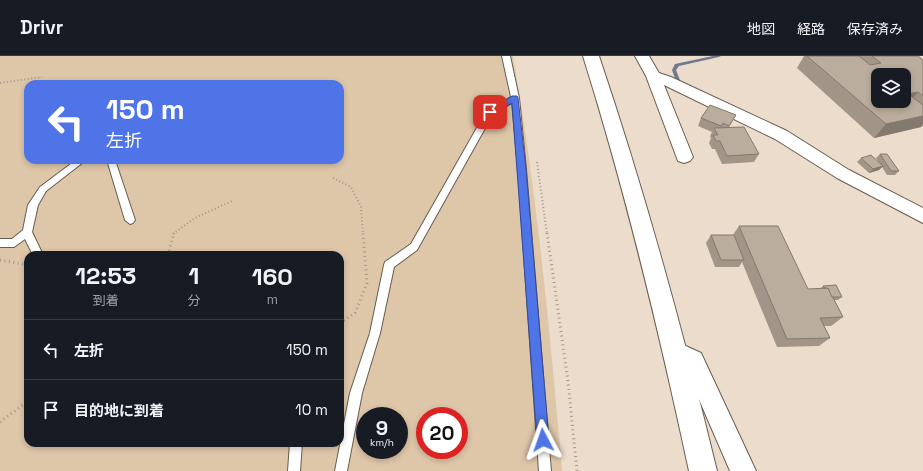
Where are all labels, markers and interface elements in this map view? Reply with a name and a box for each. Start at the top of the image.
text: Drivr [20,15,63,40]
text: 地図 [747,20,775,38]
text: 経路 [797,20,825,38]
text: 保存済み [847,20,903,38]
map controls [871,68,911,108]
button: layers [871,68,911,108]
text: 150 m [106,91,185,127]
pin [473,95,507,129]
icon: left [40,96,92,148]
icon: arrive [479,101,501,123]
text: 左折 [106,129,142,152]
text: 12:53 [75,260,136,291]
text: 1 [189,260,199,291]
text: 160 [252,261,293,292]
text: m [267,291,278,308]
text: 到着 [93,292,119,309]
text: 分 [188,292,201,309]
icon: left [40,339,62,361]
text: 150 m [286,340,328,359]
text: 左折 [74,341,104,360]
icon: arrive [40,399,62,421]
text: 10 m [295,400,328,419]
text: 目的地に到着 [74,401,164,420]
speed limit sign: 20 [416,407,468,459]
text: 9 [376,415,388,441]
position arrow [522,419,564,461]
text: km/h [370,436,394,449]

